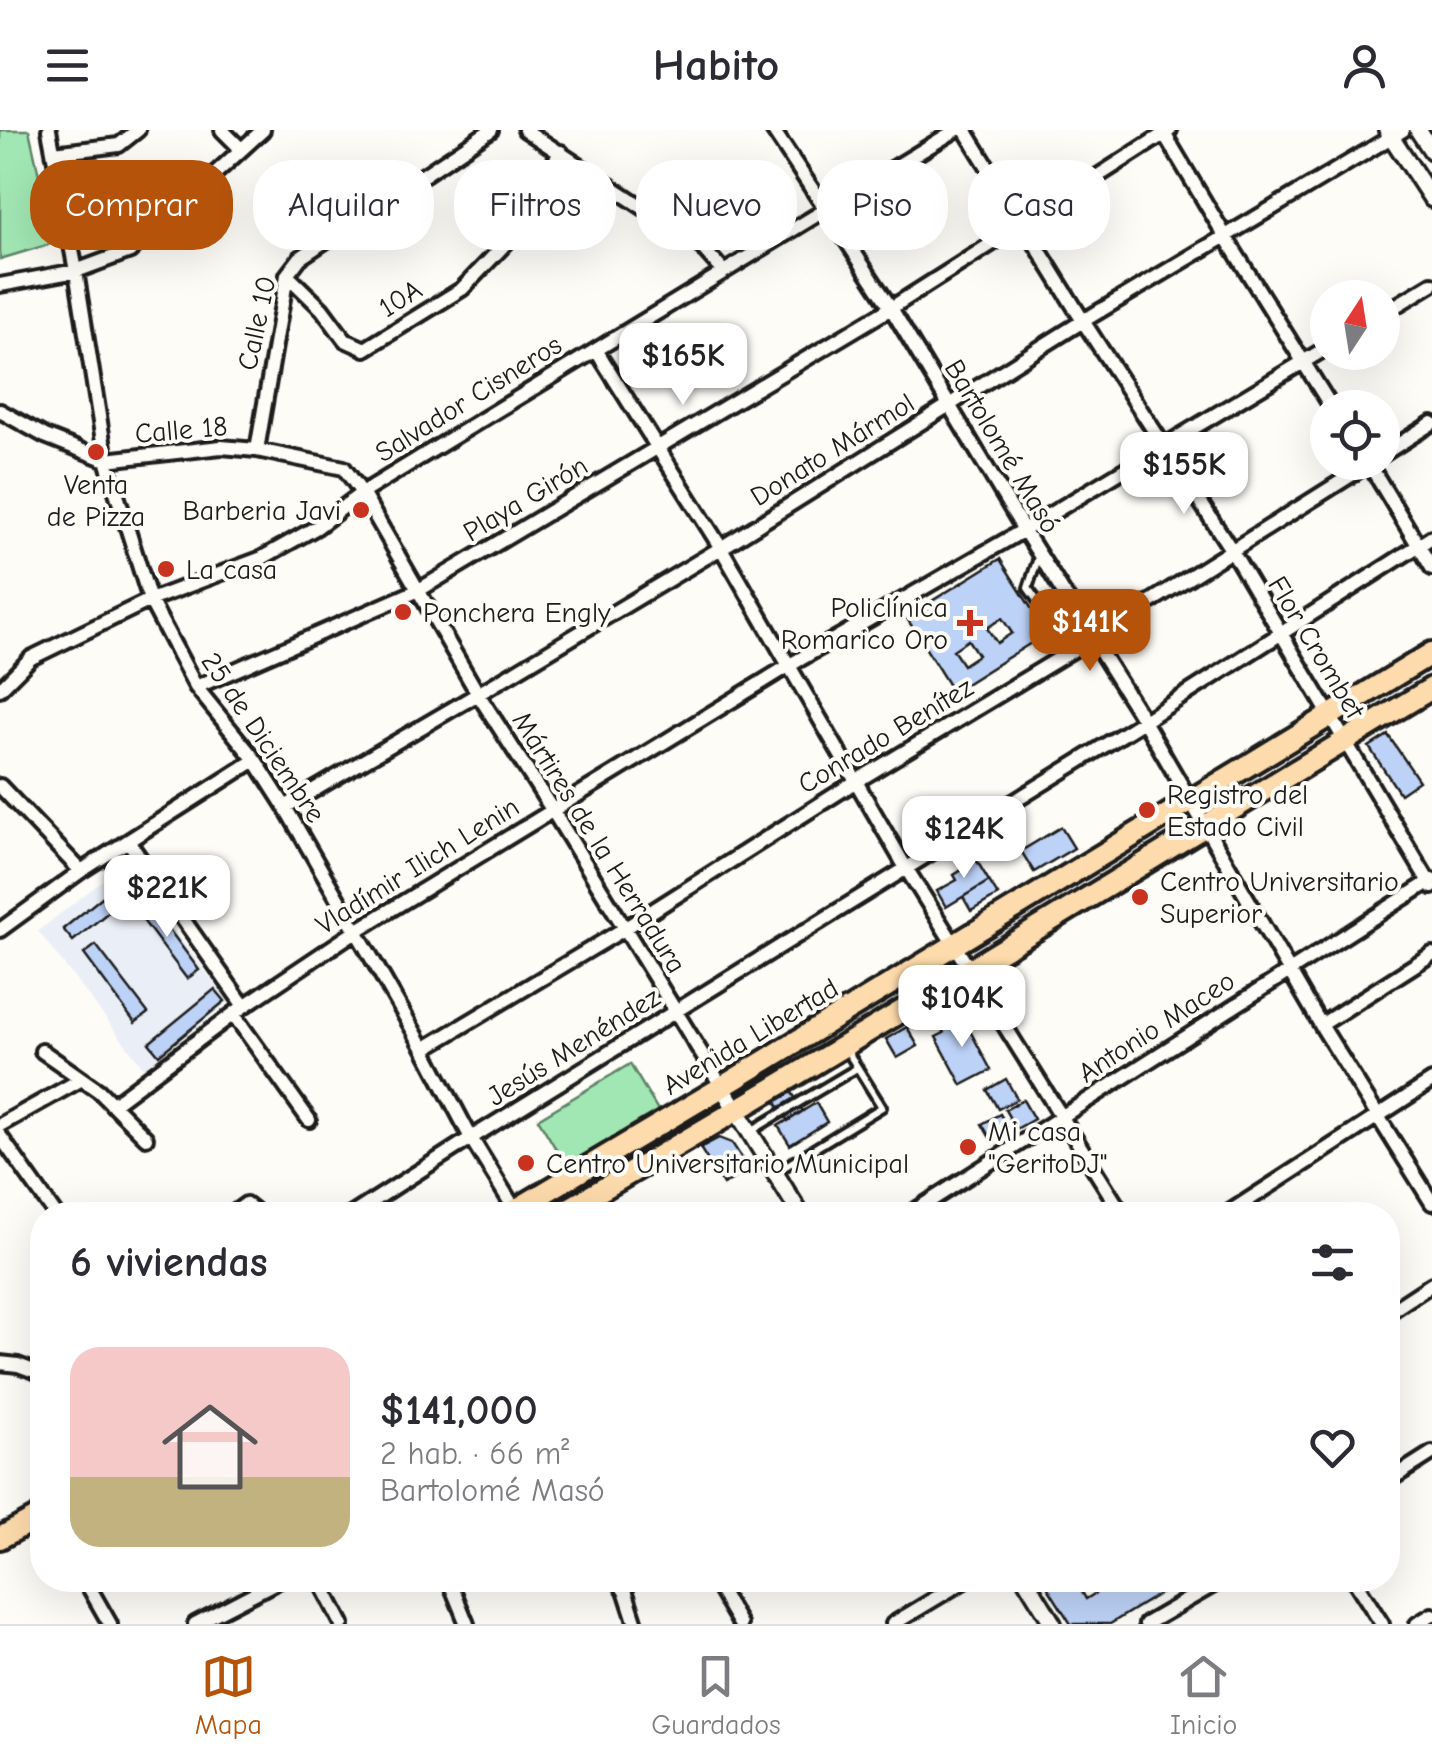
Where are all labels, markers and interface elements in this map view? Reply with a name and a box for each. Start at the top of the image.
icon: menu [40,38,95,93]
icon: person [1337,38,1392,93]
text: Habito [653,39,779,91]
chip: Comprar [30,160,233,250]
chip: Alquilar [253,160,434,250]
chip: Filtros [454,160,616,250]
chip: Nuevo [636,160,797,250]
chip: Piso [817,160,948,250]
chip: Casa [968,160,1110,250]
street label: Calle 10 [231,273,283,373]
street label: 10A [373,274,428,324]
north arrow [1310,280,1400,370]
map controls [1310,280,1400,480]
pin: $165K [613,323,753,408]
street label: Salvador Cisneros [370,329,567,469]
text: $165K [641,337,725,374]
street label: Bartolomé Masó [938,354,1067,539]
street label: Donato Mármol [745,387,920,513]
button: locate [1310,390,1400,480]
street label: Calle 18 [133,410,229,450]
pin: $155K [1114,432,1254,517]
marker: Venta de Pizza [85,441,107,463]
text: $155K [1142,446,1226,483]
street label: Playa Girón [458,449,593,548]
place label: Venta de Pizza [47,469,145,533]
place label: Barberia Javi [182,495,341,527]
marker: Barberia Javi [350,499,372,521]
place label: La casa [186,554,277,586]
marker: La casa [155,558,177,580]
street label: Flor Crombet [1261,571,1372,725]
pin: $141K [1020,589,1160,674]
place label: Policlínica Romarico Oro [781,592,948,656]
place label: Ponchera Engly [423,597,611,629]
marker: Ponchera Engly [392,601,414,623]
text: $141K [1051,603,1129,640]
marker: Policlínica Romarico Oro [957,610,983,636]
street label: 25 de Diciembre [195,647,332,829]
street label: Conrado Benítez [792,671,979,801]
street label: Mártires de la Herradura [506,706,693,979]
place label: Registro del Estado Civil [1167,779,1308,843]
street label: Vladímir Ilich Lenin [310,791,525,941]
pin: $124K [894,796,1034,881]
marker: Registro del Estado Civil [1136,799,1158,821]
text: $124K [924,810,1004,847]
pin: $221K [97,855,237,940]
place label: Centro Universitario Superior [1160,866,1399,930]
text: $221K [126,869,208,906]
marker: Centro Universitario Superior [1129,886,1151,908]
street label: Antonio Maceo [1072,964,1241,1089]
pin: $104K [892,965,1032,1050]
street label: Avenida Libertad [657,972,844,1102]
text: $104K [920,979,1004,1016]
street label: Jesús Menéndez [481,981,666,1113]
place label: Mi casa "GeritoDJ" [988,1116,1107,1180]
marker: Mi casa "GeritoDJ" [957,1136,979,1158]
place label: Centro Universitario Municipal [546,1148,909,1180]
marker: Centro Universitario Municipal [515,1152,537,1174]
icon: filters [1305,1235,1360,1290]
text: 6 viviendas [70,1238,268,1287]
text: $141,000 [380,1386,538,1435]
icon: home [150,1387,270,1507]
icon: heart [1305,1420,1360,1475]
text: 2 hab. · 66 m² [380,1435,569,1472]
text: Bartolomé Masó [380,1472,605,1509]
tab: Mapa [195,1649,262,1741]
tab: Guardados [651,1649,781,1741]
tab: Inicio [1170,1649,1237,1741]

